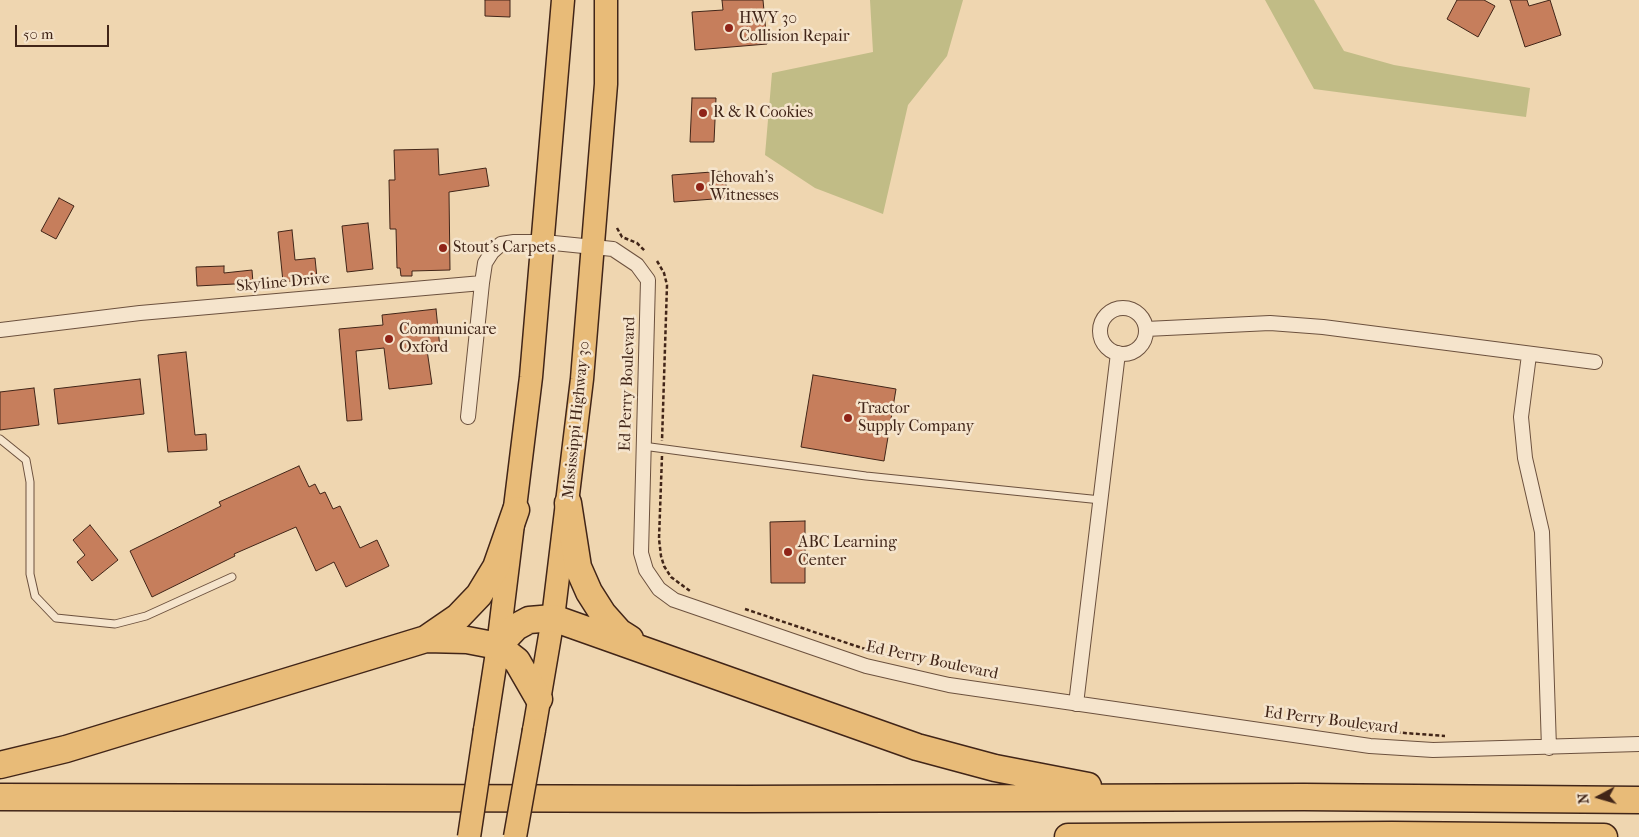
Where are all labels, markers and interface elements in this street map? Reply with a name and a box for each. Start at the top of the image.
place label: HWY 30 Collision Repair [739,9,850,47]
scale bar [18,15,111,47]
marker: HWY 30 Collision Repair [723,22,735,34]
text: 50 m [23,25,53,43]
place label: R & R Cookies [713,103,813,123]
marker: R & R Cookies [697,107,709,119]
place label: Jehovah's Witnesses [710,168,779,206]
marker: Jehovah's Witnesses [694,181,706,193]
place label: Stout's Carpets [453,238,556,258]
marker: Stout's Carpets [437,242,449,254]
street label: Skyline Drive [235,269,331,297]
street label: Ed Perry Boulevard [616,316,640,452]
place label: Communicare Oxford [399,320,496,358]
marker: Communicare Oxford [383,333,395,345]
street label: Mississippi Highway 30 [559,340,595,500]
place label: Tractor Supply Company [858,399,974,437]
marker: Tractor Supply Company [842,412,854,424]
place label: ABC Learning Center [798,533,897,571]
marker: ABC Learning Center [782,546,794,558]
street label: Ed Perry Boulevard [864,638,1000,684]
street label: Ed Perry Boulevard [1263,703,1399,739]
north arrow [1574,772,1624,822]
text: N [1575,792,1593,805]

